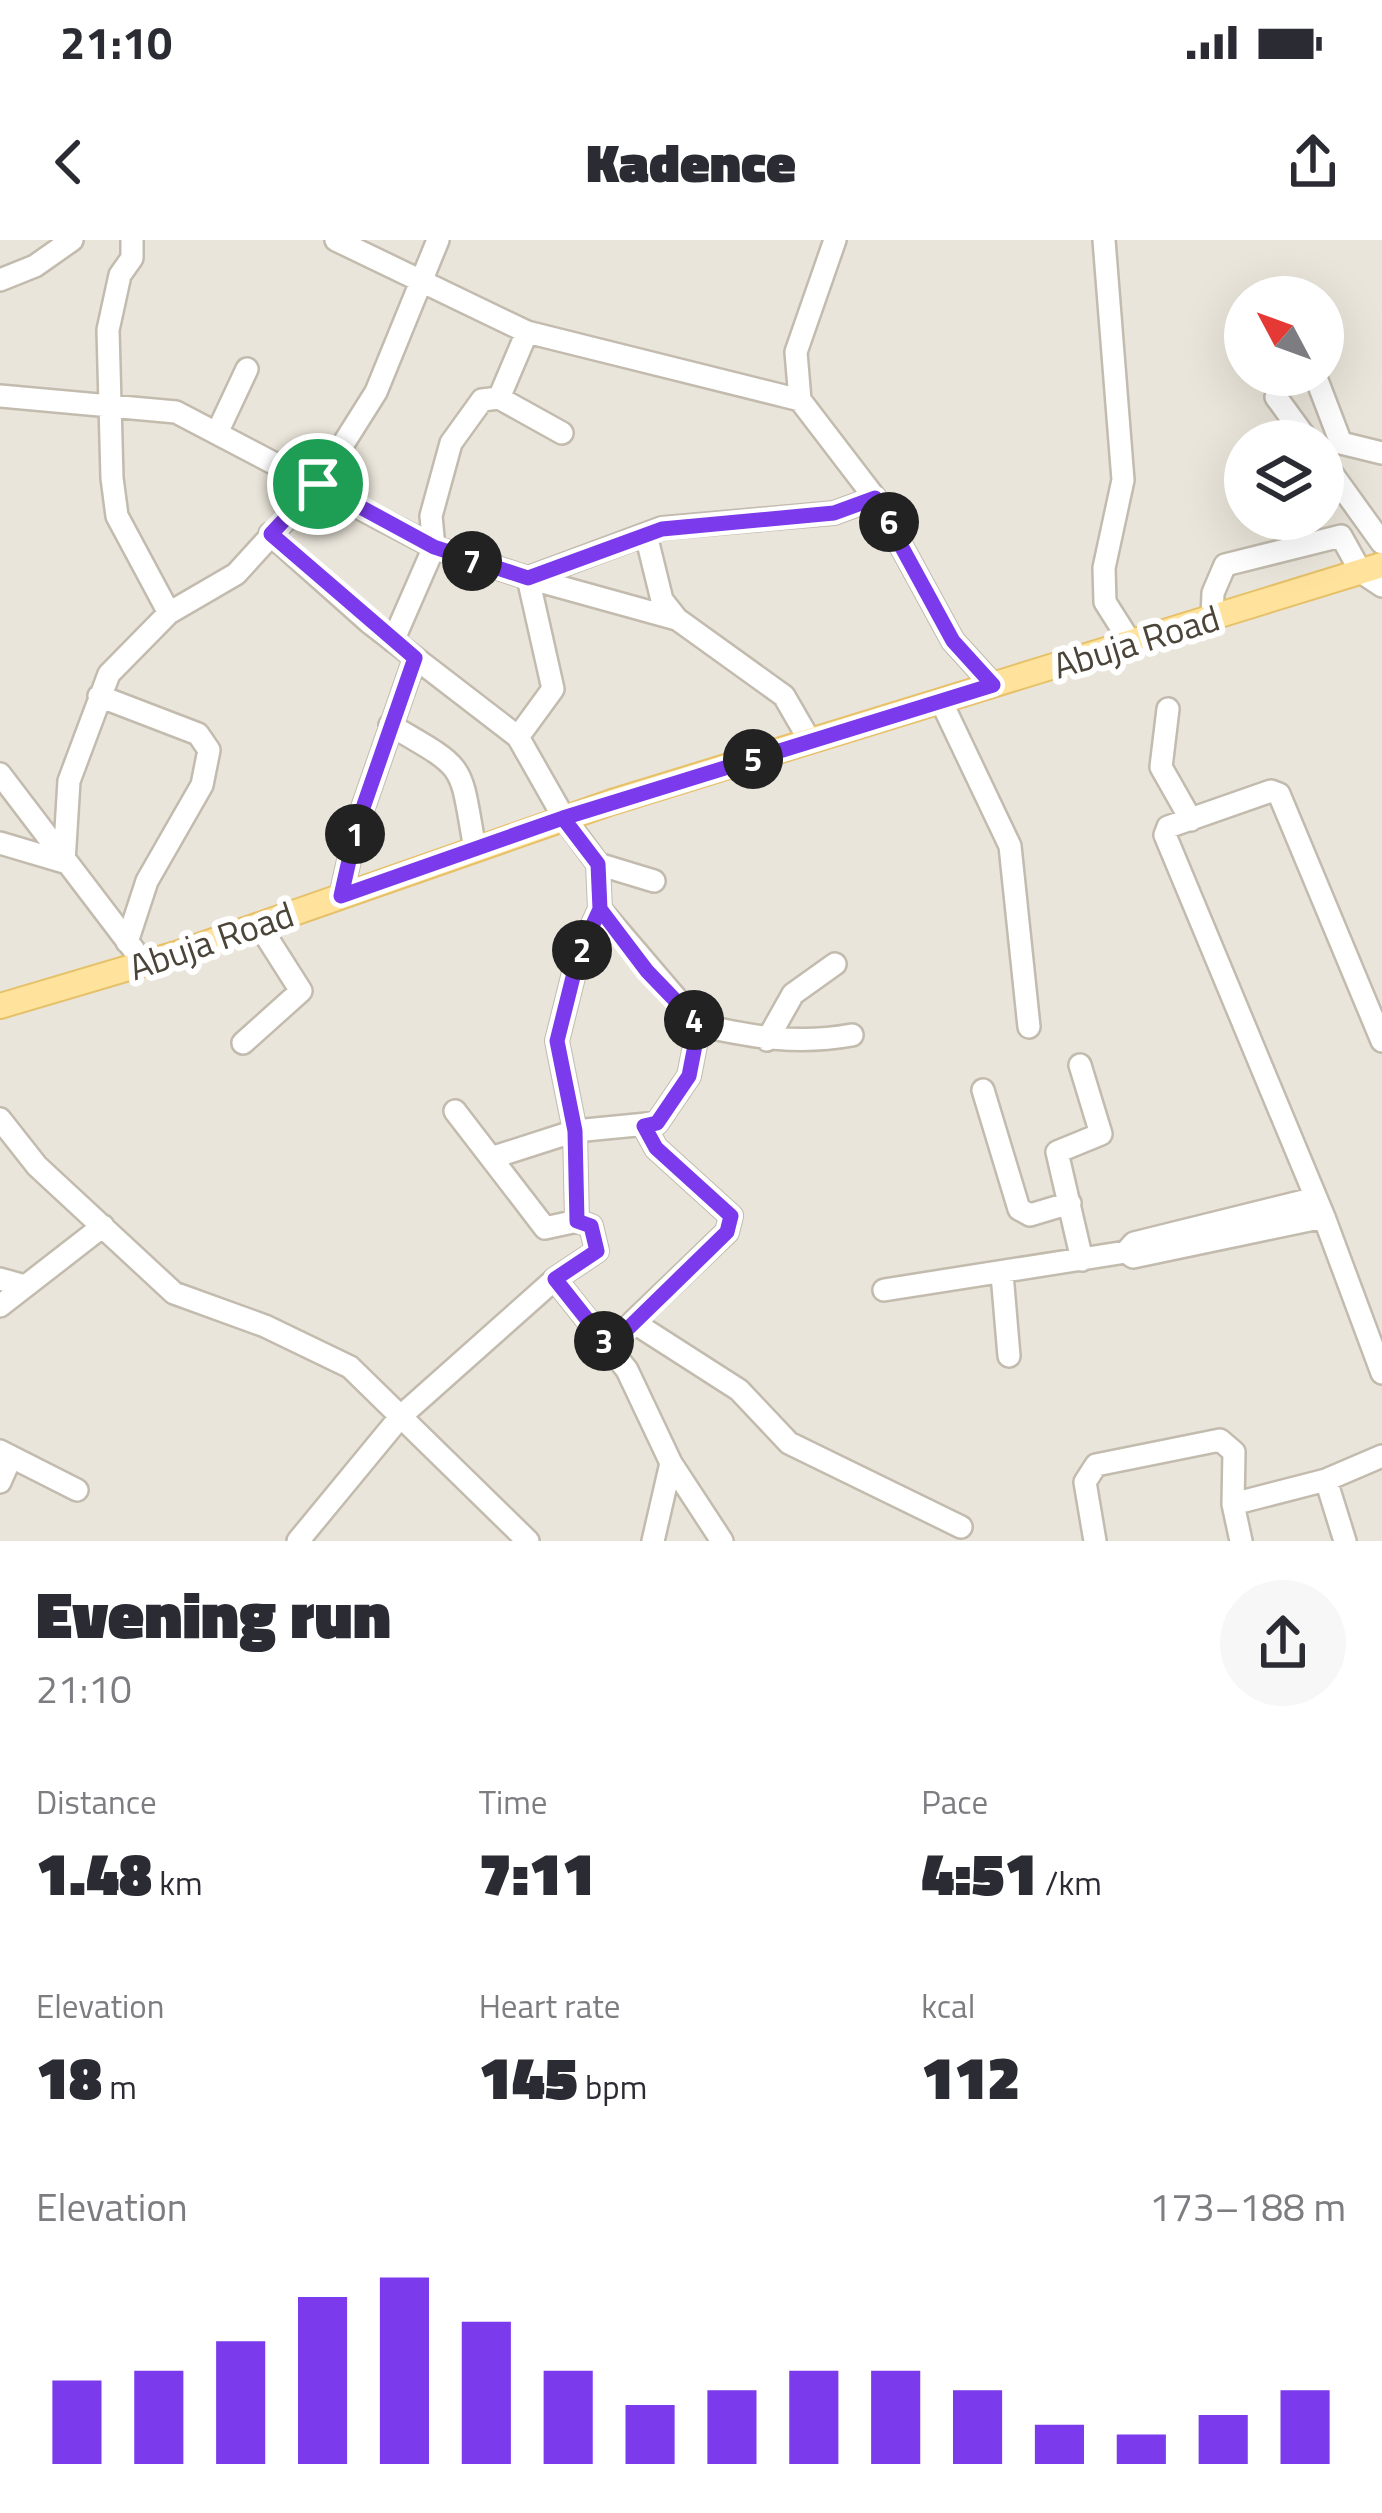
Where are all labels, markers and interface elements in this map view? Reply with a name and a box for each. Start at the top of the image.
text: 21:10 [60,8,172,76]
text: Kadence [586,121,796,203]
icon: back [36,129,102,195]
icon: share [1280,129,1346,195]
north arrow [1224,276,1344,396]
map controls [1224,276,1344,540]
button: layers [1224,420,1344,540]
pin [267,433,369,535]
icon: arrive [285,451,351,517]
pin: 6 [859,492,919,552]
text: 6 [880,497,898,547]
pin: 7 [442,531,502,591]
text: 7 [463,536,481,586]
street label: Abuja Road [1046,590,1226,692]
pin: 5 [723,729,783,789]
text: 5 [744,734,762,784]
pin: 1 [325,804,385,864]
text: 1 [346,809,364,859]
street label: Abuja Road [121,886,301,994]
pin: 2 [552,920,612,980]
text: 2 [573,925,591,975]
pin: 4 [664,990,724,1050]
text: 4 [685,995,703,1045]
pin: 3 [574,1311,634,1371]
text: 3 [595,1316,613,1366]
text: Evening run [36,1563,391,1664]
button: share [1220,1580,1346,1706]
text: 21:10 [36,1659,132,1718]
text: Distance [36,1777,157,1827]
text: Time [479,1777,548,1827]
text: Pace [921,1777,988,1827]
text: 1.48 [36,1827,152,1918]
text: 7:11 [479,1827,595,1918]
text: 4:51 [921,1827,1038,1918]
text: km [152,1858,203,1908]
text: /km [1038,1858,1102,1908]
text: Elevation [36,1981,164,2031]
text: Heart rate [479,1981,620,2031]
text: kcal [921,1981,975,2031]
text: 18 [36,2031,102,2122]
text: 145 [479,2031,578,2122]
text: 112 [921,2031,1020,2122]
text: m [102,2062,137,2112]
text: bpm [578,2062,647,2112]
text: Elevation [36,2177,188,2236]
text: 173–188 m [1149,2177,1346,2236]

